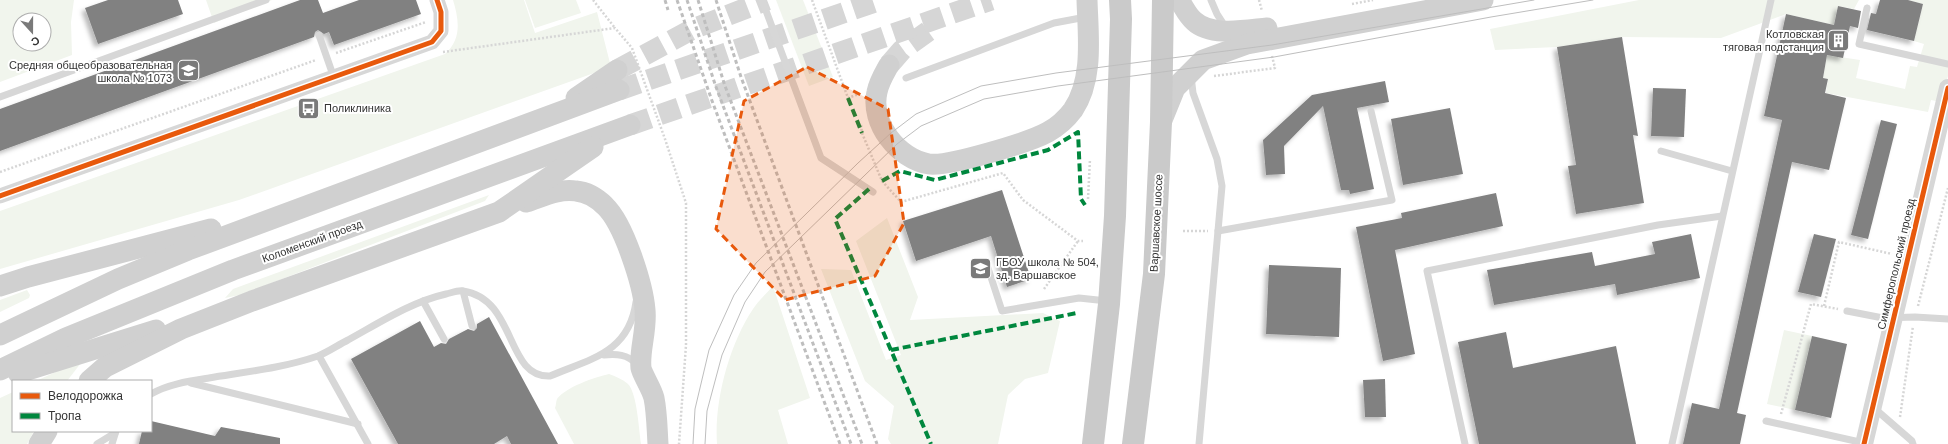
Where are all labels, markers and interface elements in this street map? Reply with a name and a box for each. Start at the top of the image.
north arrow [12,12,52,52]
building icon: Котловская тяговая подстанция [1826,27,1852,53]
place label: Котловская тяговая подстанция [1723,28,1824,53]
text: С [30,34,41,48]
school or university icon: Средняя общеобразовательная школа № 1073 [175,58,201,84]
place label: Средняя общеобразовательная школа № 1073 [9,59,172,84]
bus stop icon: Поликлиника [295,95,321,121]
place label: Поликлиника [324,102,392,114]
street label: Варшавское шоссе [1147,174,1165,272]
street label: Симферопольский проезд [1875,197,1917,331]
street label: Коломенский проезд [260,217,364,265]
school or university icon: ГБОУ школа № 504, зд. Варшавское [968,255,994,281]
place label: ГБОУ школа № 504, зд. Варшавское [996,256,1099,281]
legend [12,380,152,432]
text: Велодорожка [48,389,123,403]
text: Тропа [48,409,82,423]

